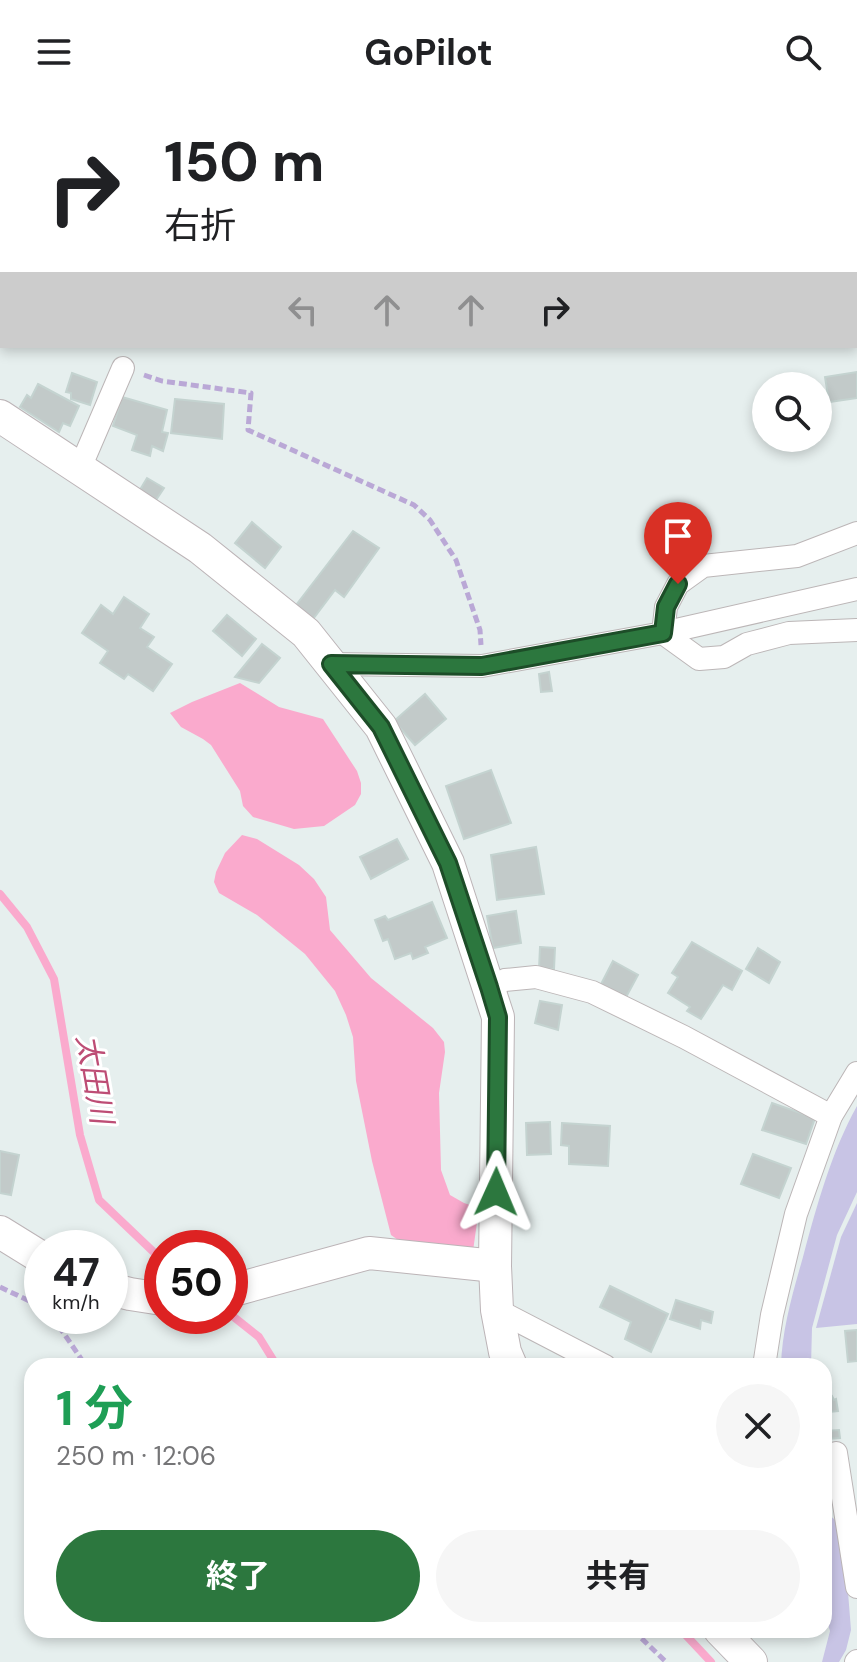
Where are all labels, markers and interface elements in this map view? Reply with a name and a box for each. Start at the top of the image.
text: GoPilot [364,29,493,76]
icon: menu [32,30,76,74]
icon: search [781,30,825,74]
text: 150 m [164,125,325,198]
icon: right [32,136,136,240]
text: 右折 [164,202,236,249]
icon: left [281,288,325,332]
icon: ahead [365,288,409,332]
icon: ahead [449,288,493,332]
icon: right [533,288,577,332]
map controls [752,372,832,452]
button: search [752,372,832,452]
pin [644,502,712,584]
icon: arrive [656,514,700,558]
water label: 太田川 [68,1031,123,1130]
position arrow [454,1150,538,1234]
speed limit sign: 50 [144,1230,248,1334]
text: 47 [52,1246,100,1298]
text: km/h [52,1289,100,1315]
text: 1 分 [56,1377,133,1440]
button: close [716,1384,800,1468]
text: 250 m · 12:06 [56,1439,216,1473]
button: 終了 [56,1530,420,1622]
button: 共有 [436,1530,800,1622]

